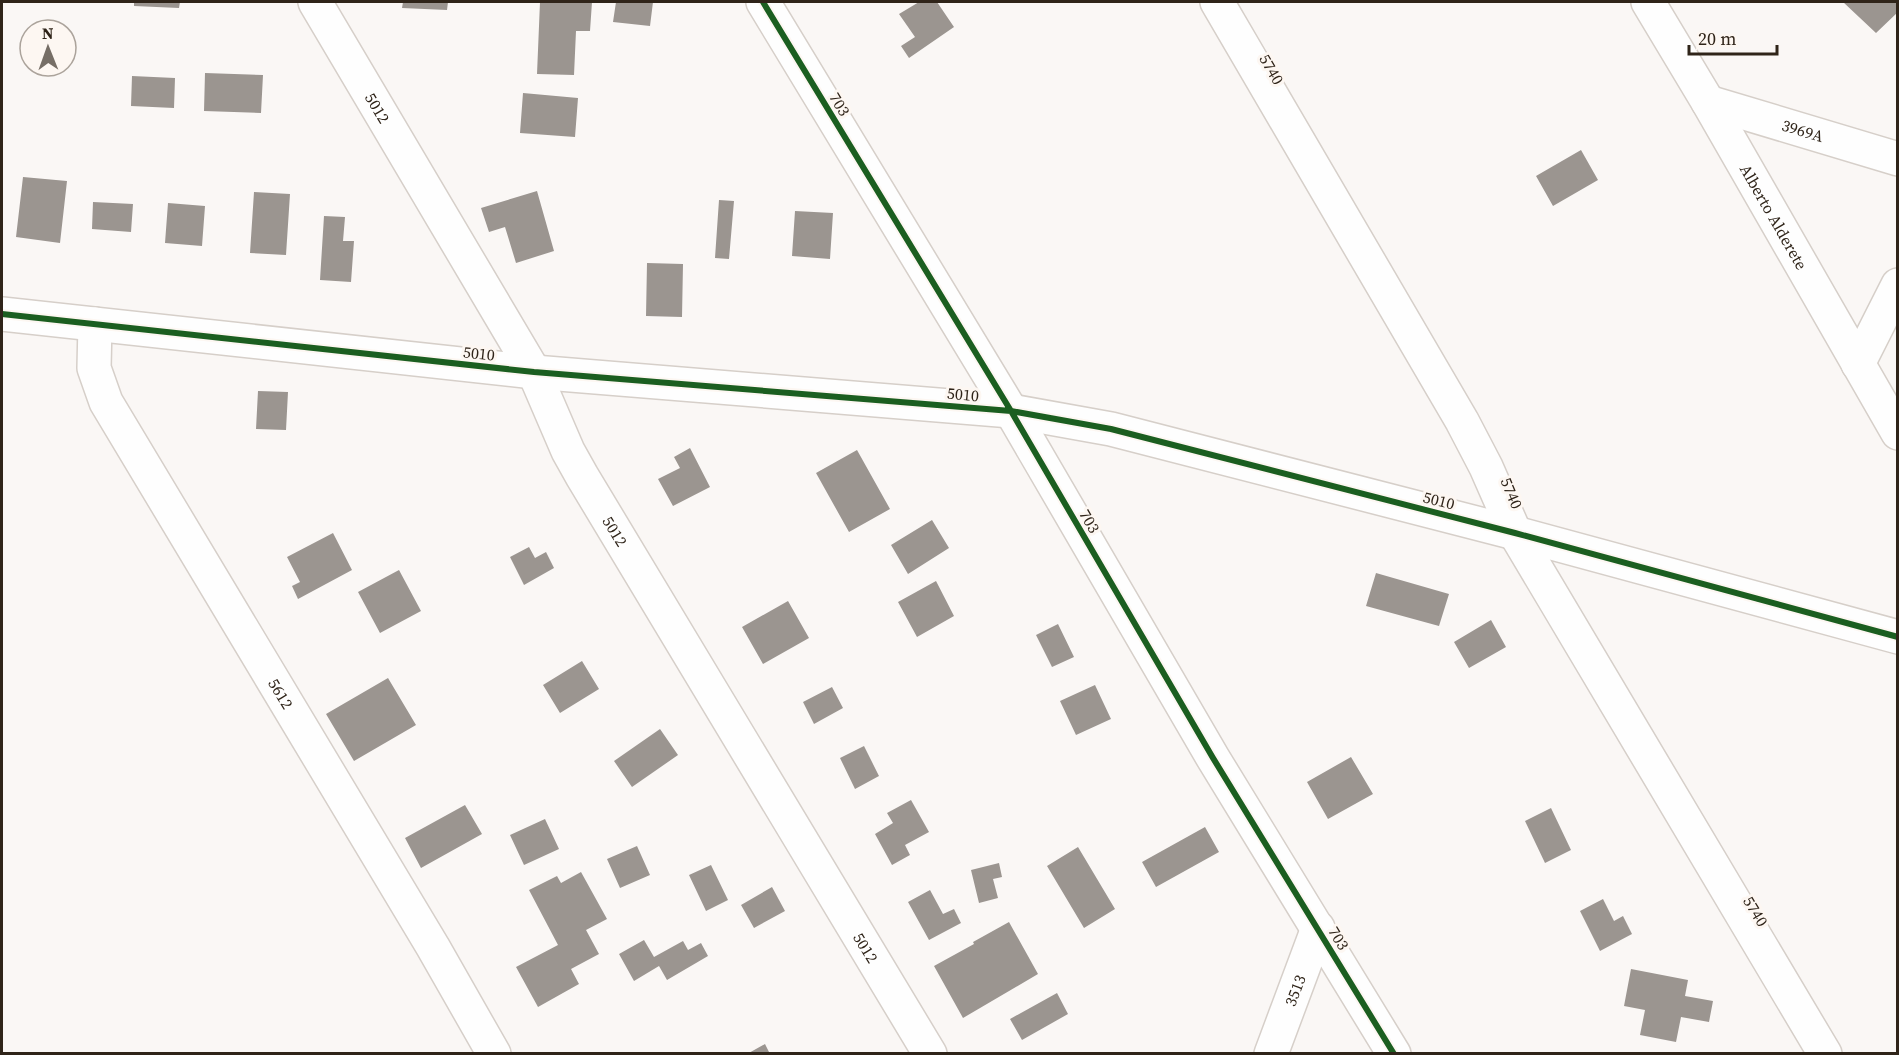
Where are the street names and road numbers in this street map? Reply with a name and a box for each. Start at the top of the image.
street label: 5740 [1254,50,1290,88]
street label: 5012 [360,88,395,127]
street label: 703 [824,88,856,120]
street label: 3969A [1779,114,1827,147]
street label: Alberto Alderete [1735,160,1813,274]
street label: 5010 [462,340,496,366]
street label: 5010 [946,382,980,406]
street label: 5740 [1496,474,1528,512]
street label: 5010 [1421,485,1457,515]
street label: 703 [1074,505,1106,537]
street label: 5012 [598,512,633,551]
street label: 5612 [263,674,299,713]
street label: 5740 [1738,892,1774,930]
street label: 703 [1323,922,1355,954]
street label: 5012 [848,928,884,967]
street label: 3513 [1279,971,1311,1009]

